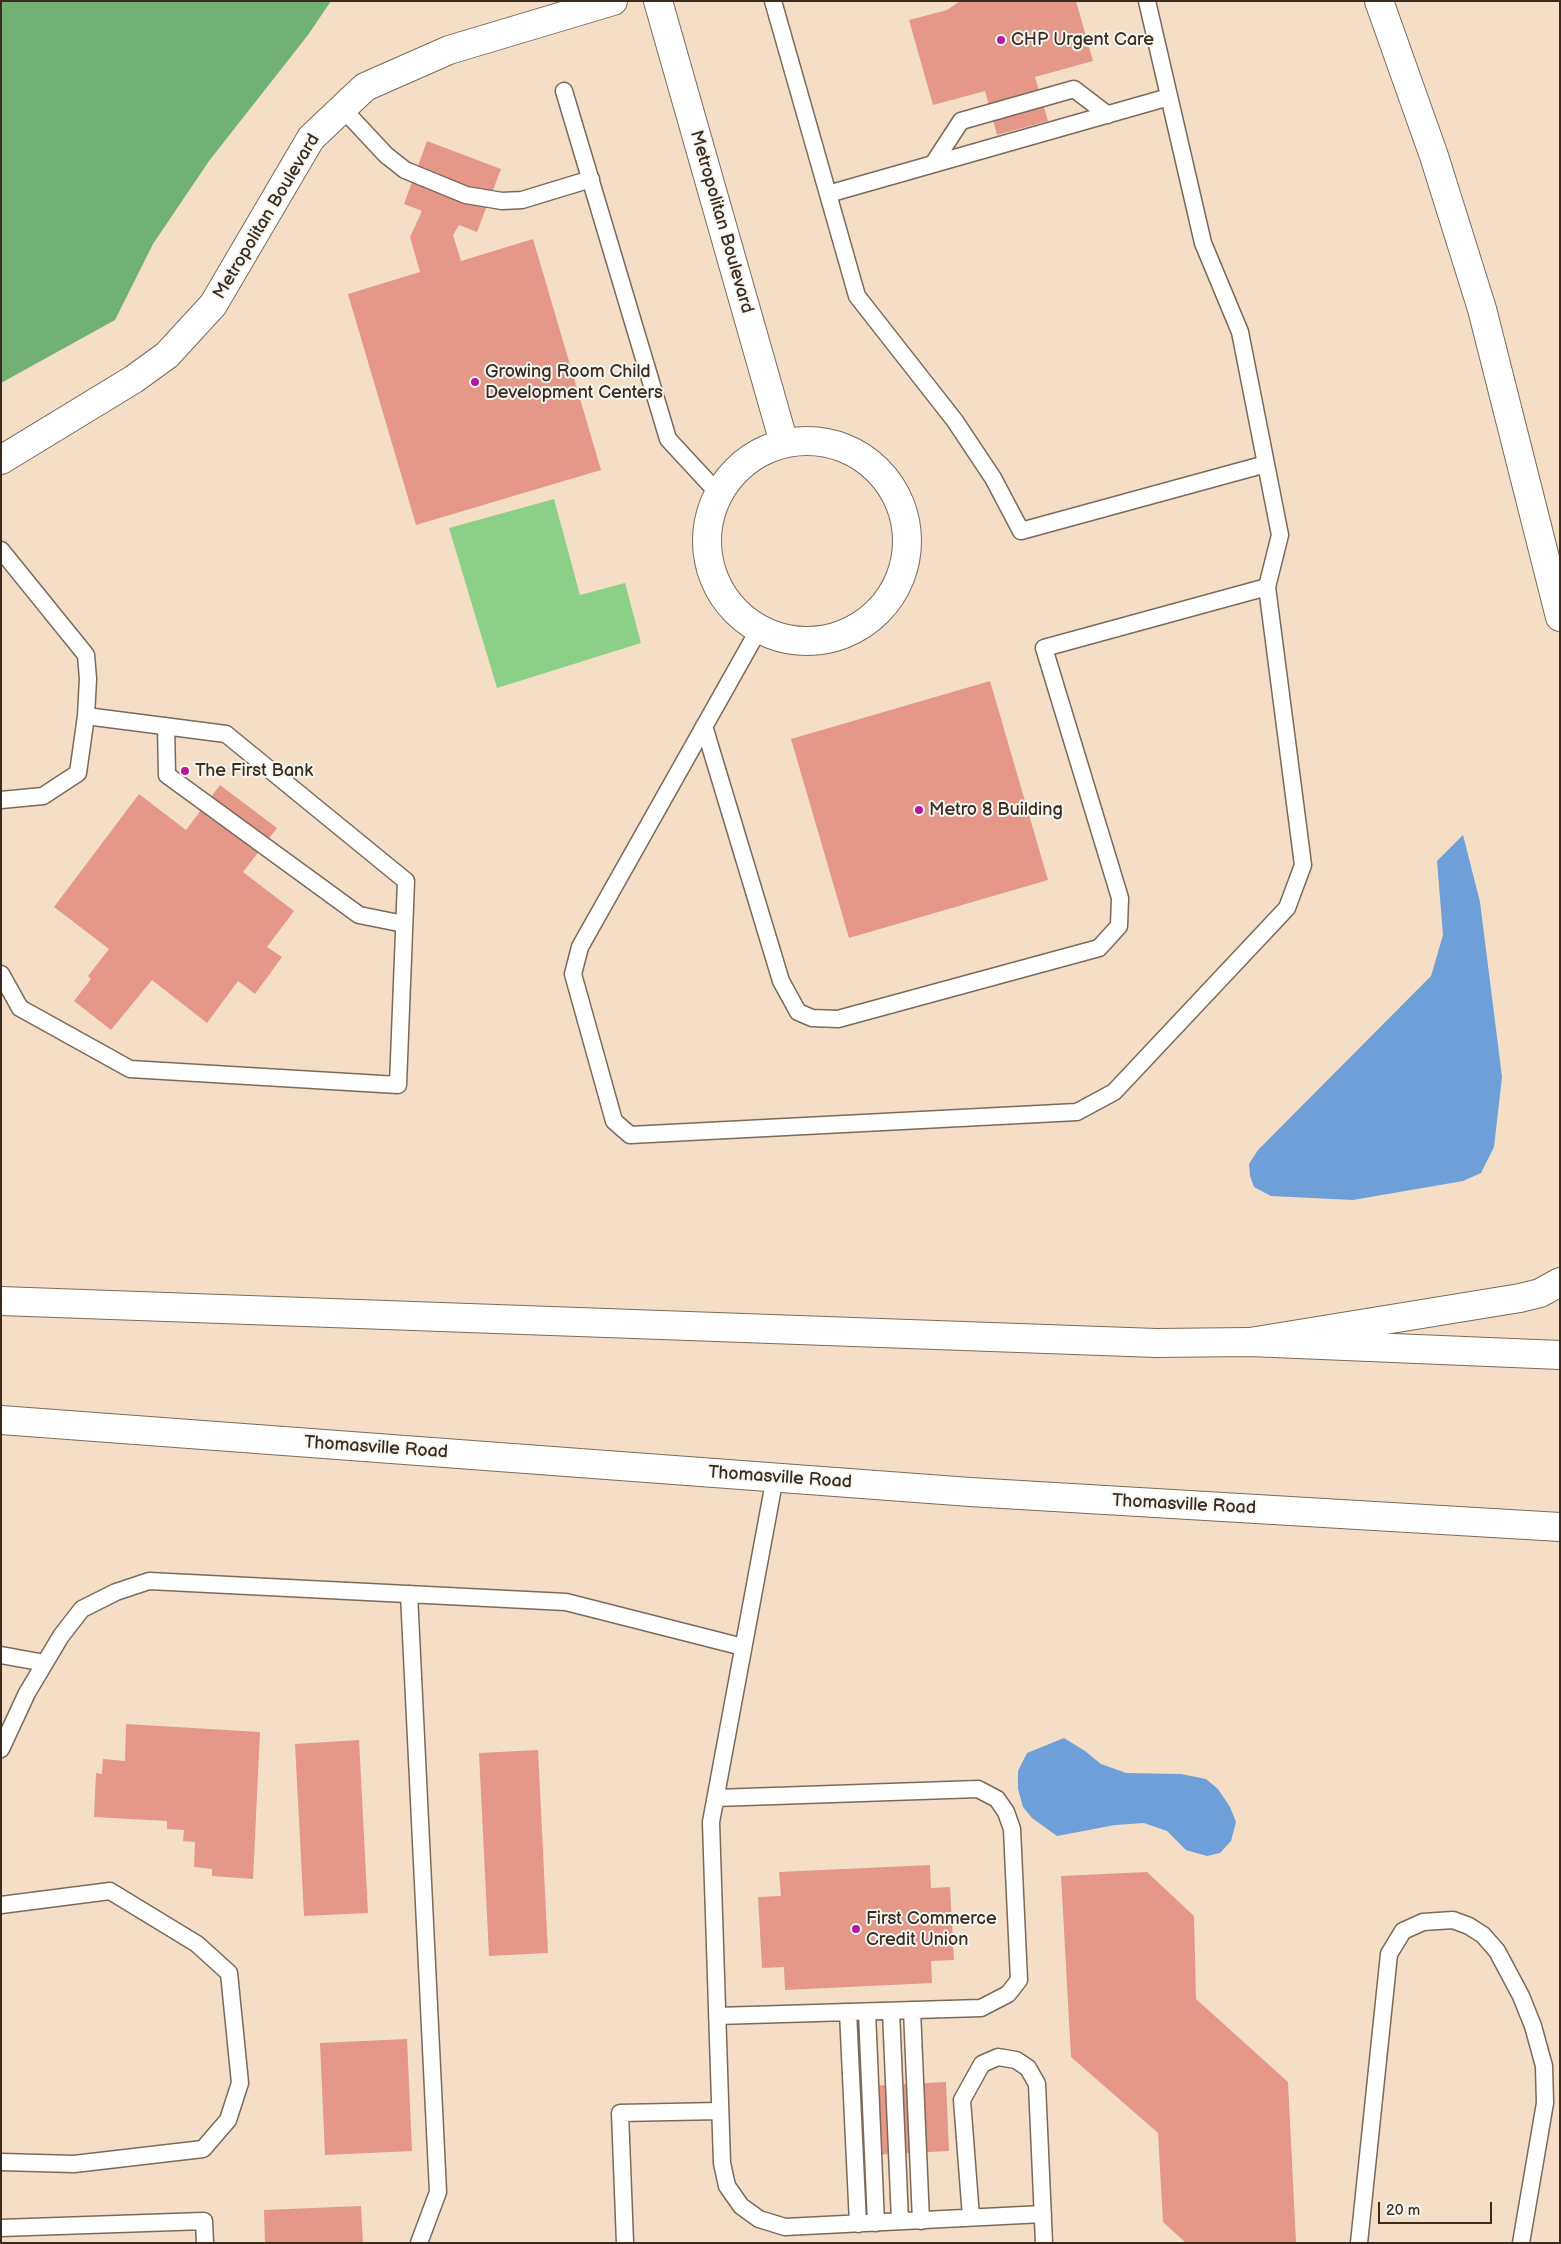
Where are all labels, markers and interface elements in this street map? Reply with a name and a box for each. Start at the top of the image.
place label: CHP Urgent Care [1011,29,1154,51]
marker: CHP Urgent Care [995,34,1007,46]
street label: Metropolitan Boulevard [685,128,757,316]
street label: Metropolitan Boulevard [209,130,325,304]
place label: Growing Room Child Development Centers [485,361,663,404]
marker: Growing Room Child Development Centers [469,376,481,388]
place label: The First Bank [195,760,313,782]
marker: The First Bank [179,765,191,777]
place label: Metro 8 Building [929,799,1063,821]
marker: Metro 8 Building [913,804,925,816]
street label: Thomasville Road [303,1432,449,1464]
street label: Thomasville Road [707,1462,853,1494]
street label: Thomasville Road [1111,1490,1257,1520]
place label: First Commerce Credit Union [866,1908,997,1950]
marker: First Commerce Credit Union [850,1923,862,1935]
scale bar [1381,2192,1495,2224]
text: 20 m [1386,2201,1420,2220]

